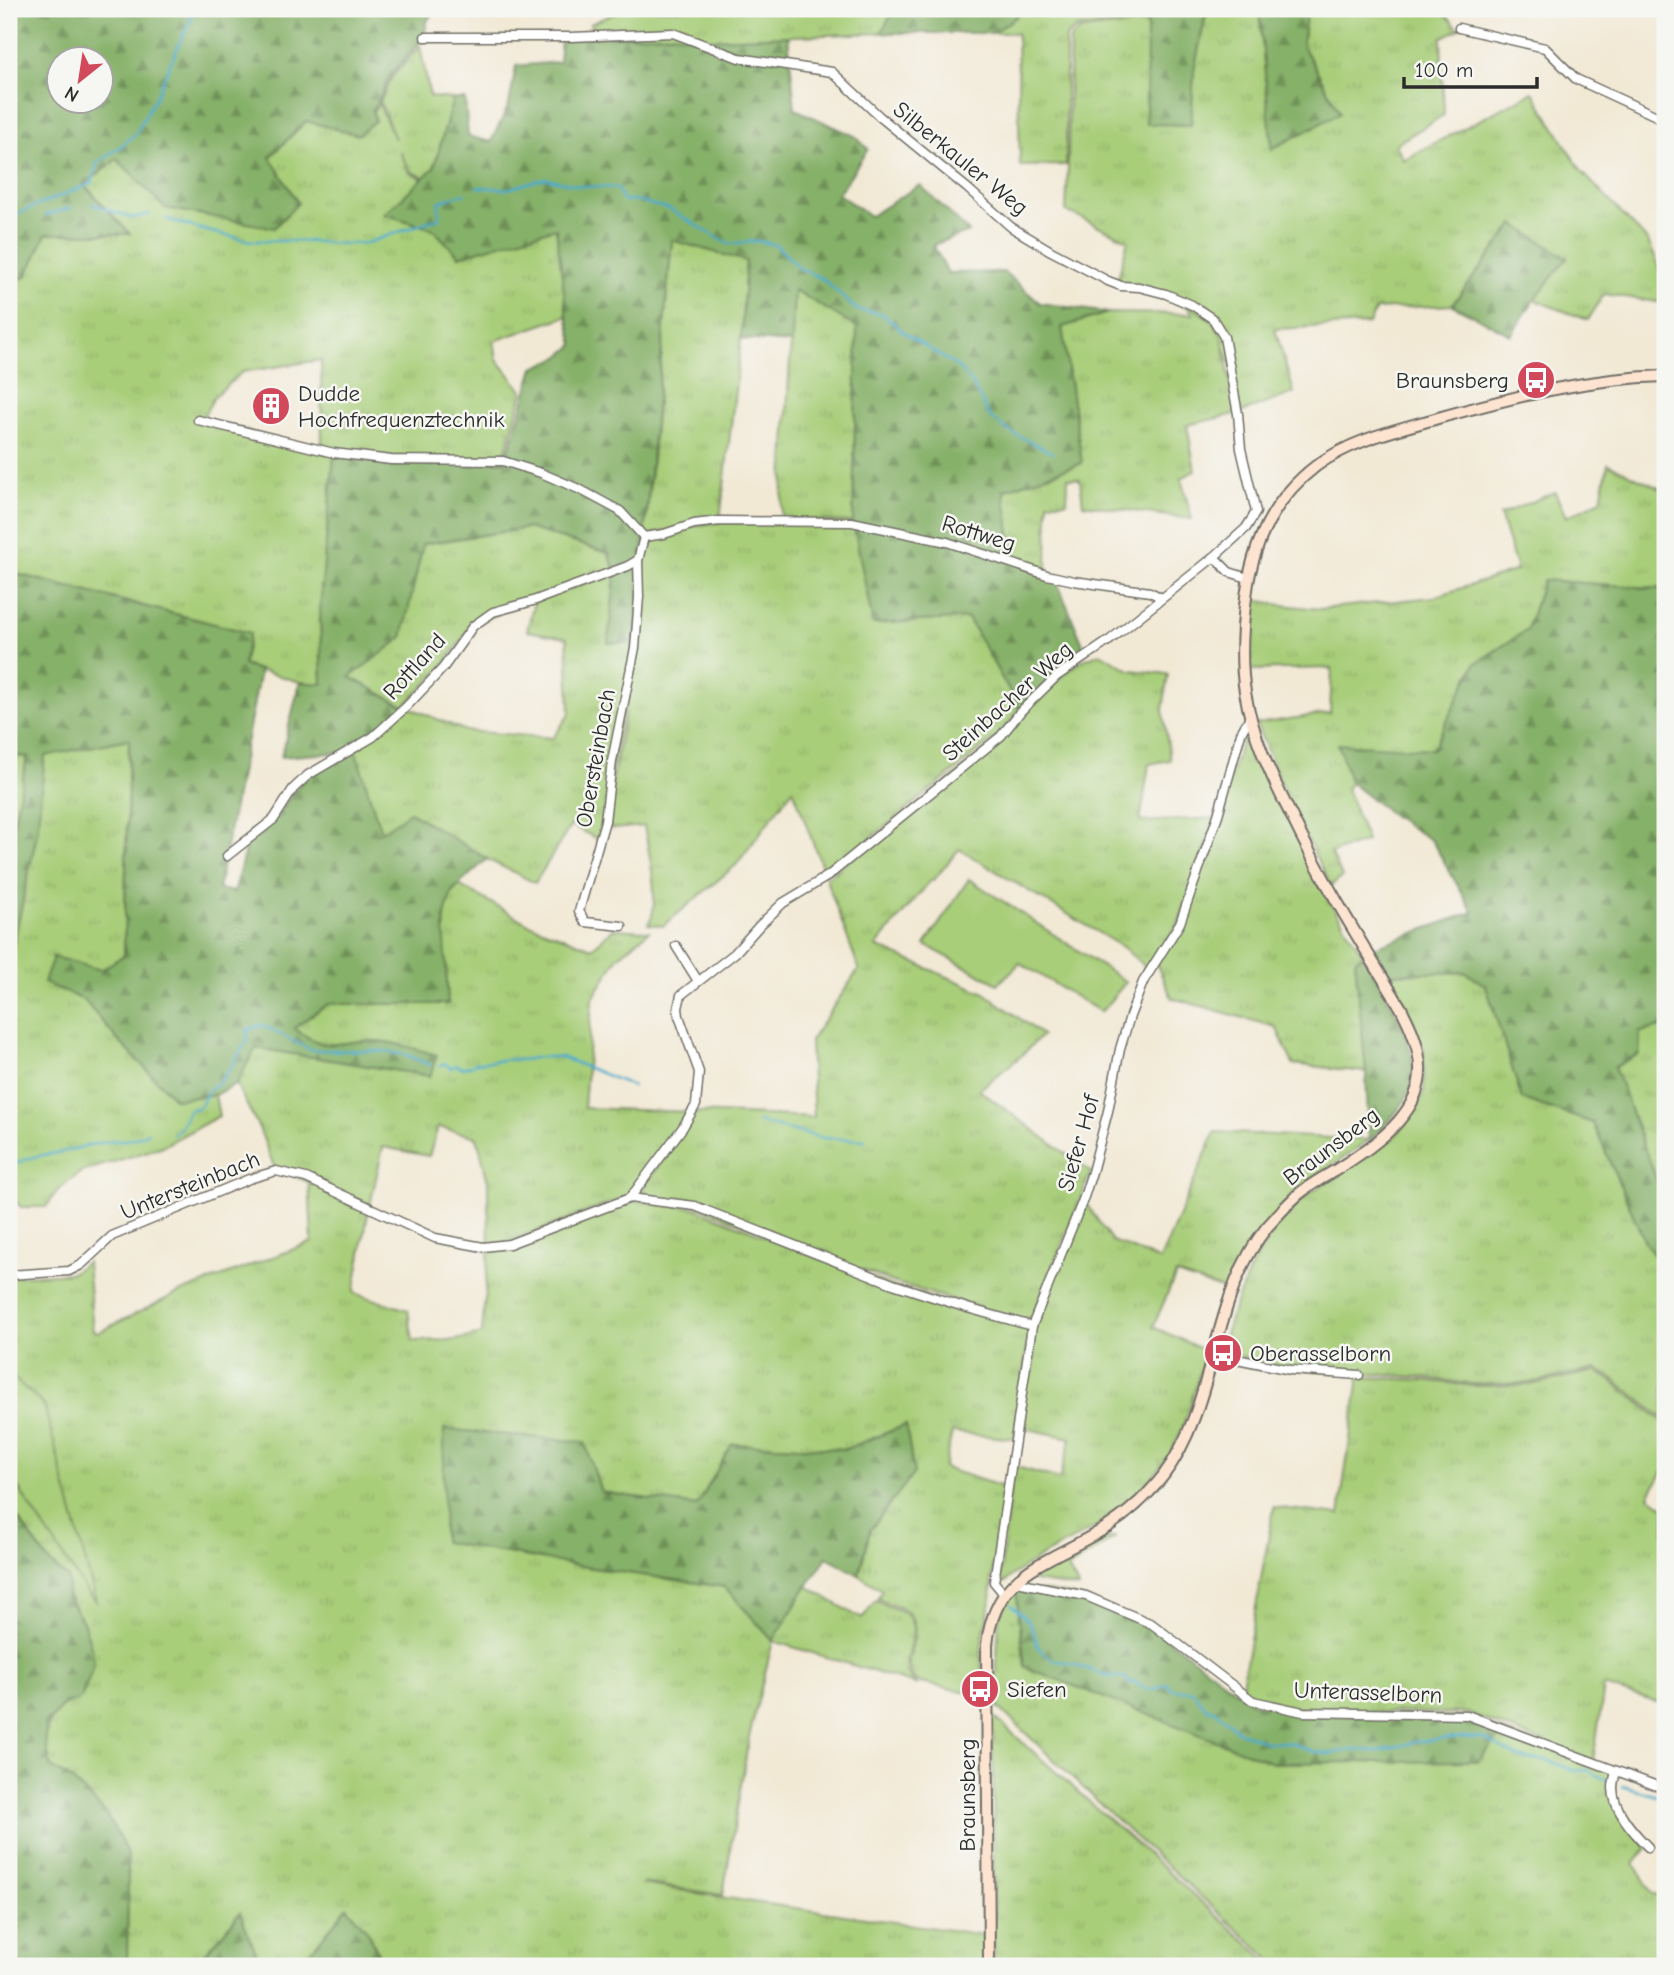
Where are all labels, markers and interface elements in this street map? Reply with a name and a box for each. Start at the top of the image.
north arrow [46,46,116,116]
scale bar [1404,46,1538,90]
text: 100 m [1415,58,1473,82]
text: N [61,81,83,106]
street label: Silberkauler Weg [888,96,1034,221]
bus stop icon: Braunsberg [1515,359,1557,401]
place label: Braunsberg [1396,367,1509,394]
place label: Dudde Hochfrequenztechnik [298,380,505,433]
building icon: Dudde Hochfrequenztechnik [250,385,292,427]
street label: Rottweg [939,510,1019,557]
street label: Rottland [377,627,451,705]
street label: Steinbacher Weg [937,636,1078,767]
street label: Obersteinbach [570,687,621,830]
street label: Siefer Hof [1052,1090,1106,1194]
street label: Braunsberg [1278,1102,1385,1191]
street label: Untersteinbach [117,1145,264,1226]
bus stop icon: Oberasselborn [1202,1332,1244,1374]
place label: Oberasselborn [1250,1340,1391,1367]
bus stop icon: Siefen [959,1668,1001,1710]
place label: Siefen [1007,1676,1067,1703]
street label: Unterasselborn [1293,1676,1443,1709]
street label: Braunsberg [954,1738,981,1852]

